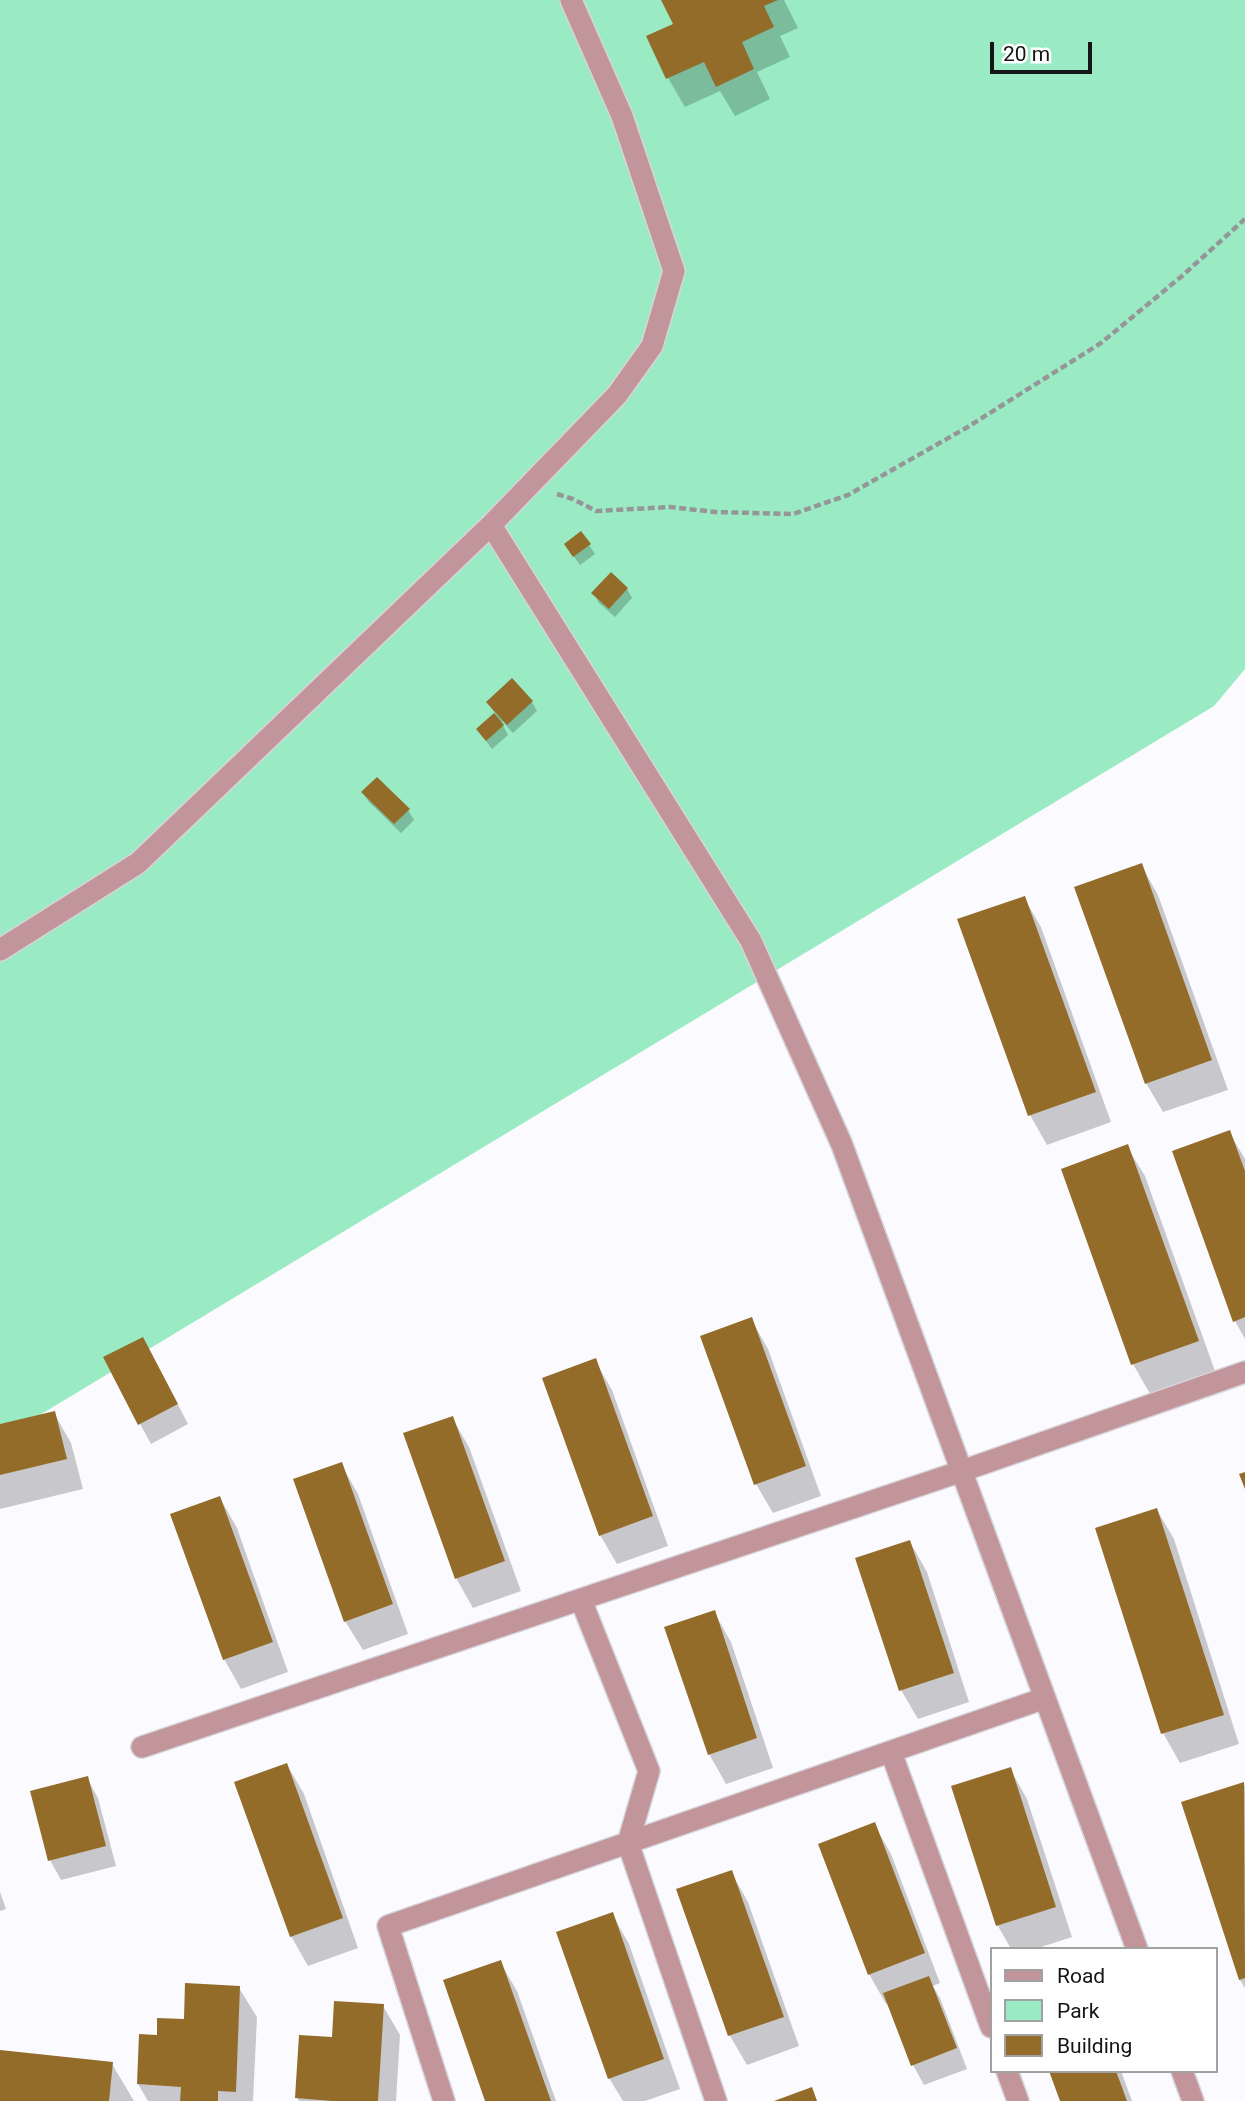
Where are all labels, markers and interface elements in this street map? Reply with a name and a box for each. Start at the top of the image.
scale bar [993,28,1094,72]
text: 20 m [1003,42,1050,66]
legend [990,1947,1217,2073]
text: Road [1057,1964,1105,1988]
text: Park [1057,1999,1099,2023]
text: Building [1057,2034,1132,2058]

